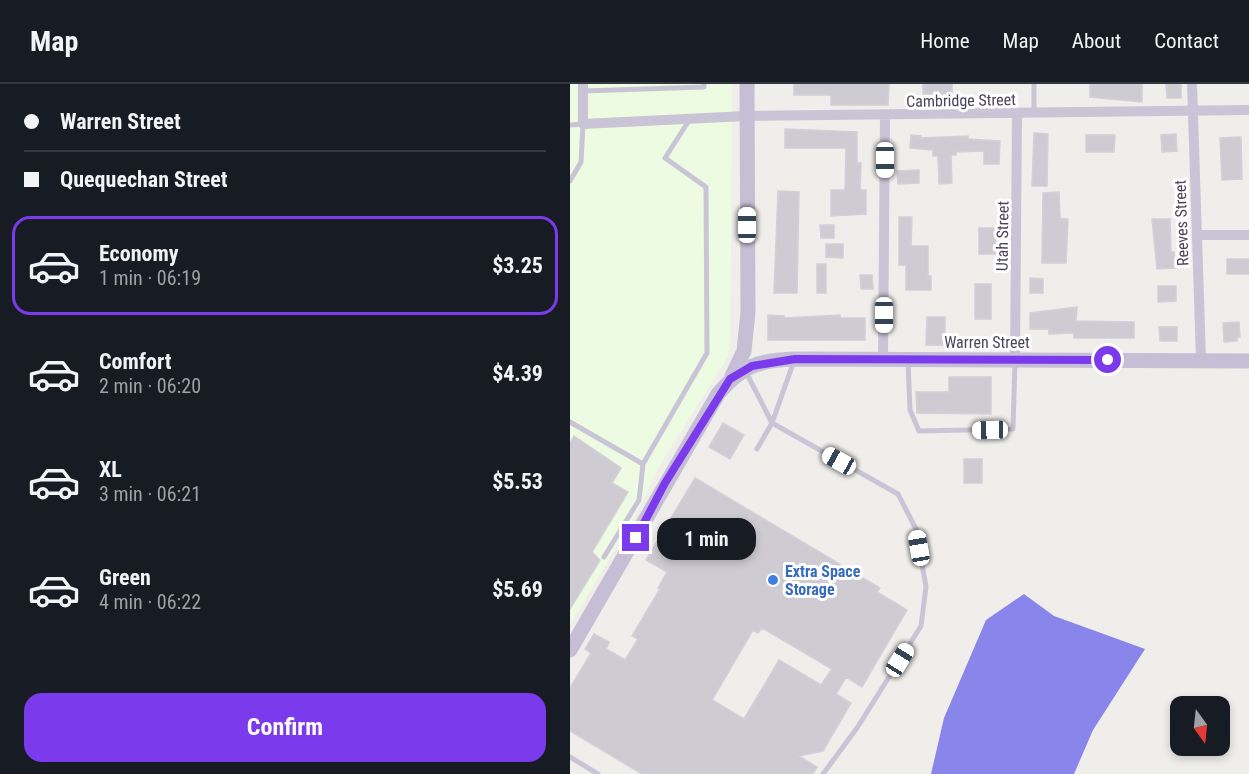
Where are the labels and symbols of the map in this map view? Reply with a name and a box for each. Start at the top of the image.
street label: Cambridge Street [906,90,1016,111]
car [876,142,894,178]
street label: Reeves Street [1170,179,1192,266]
street label: Utah Street [992,200,1013,271]
car [738,207,756,243]
car [875,297,893,333]
street label: Warren Street [944,333,1030,352]
route start [1094,346,1121,373]
car [972,421,1008,439]
car [819,444,859,478]
callout: 1 min [657,517,756,559]
route end [622,524,649,551]
car [907,529,931,567]
place label: Extra Space Storage [785,562,861,599]
marker: Extra Space Storage [766,573,780,587]
car [883,640,917,680]
north arrow [1170,696,1230,756]

